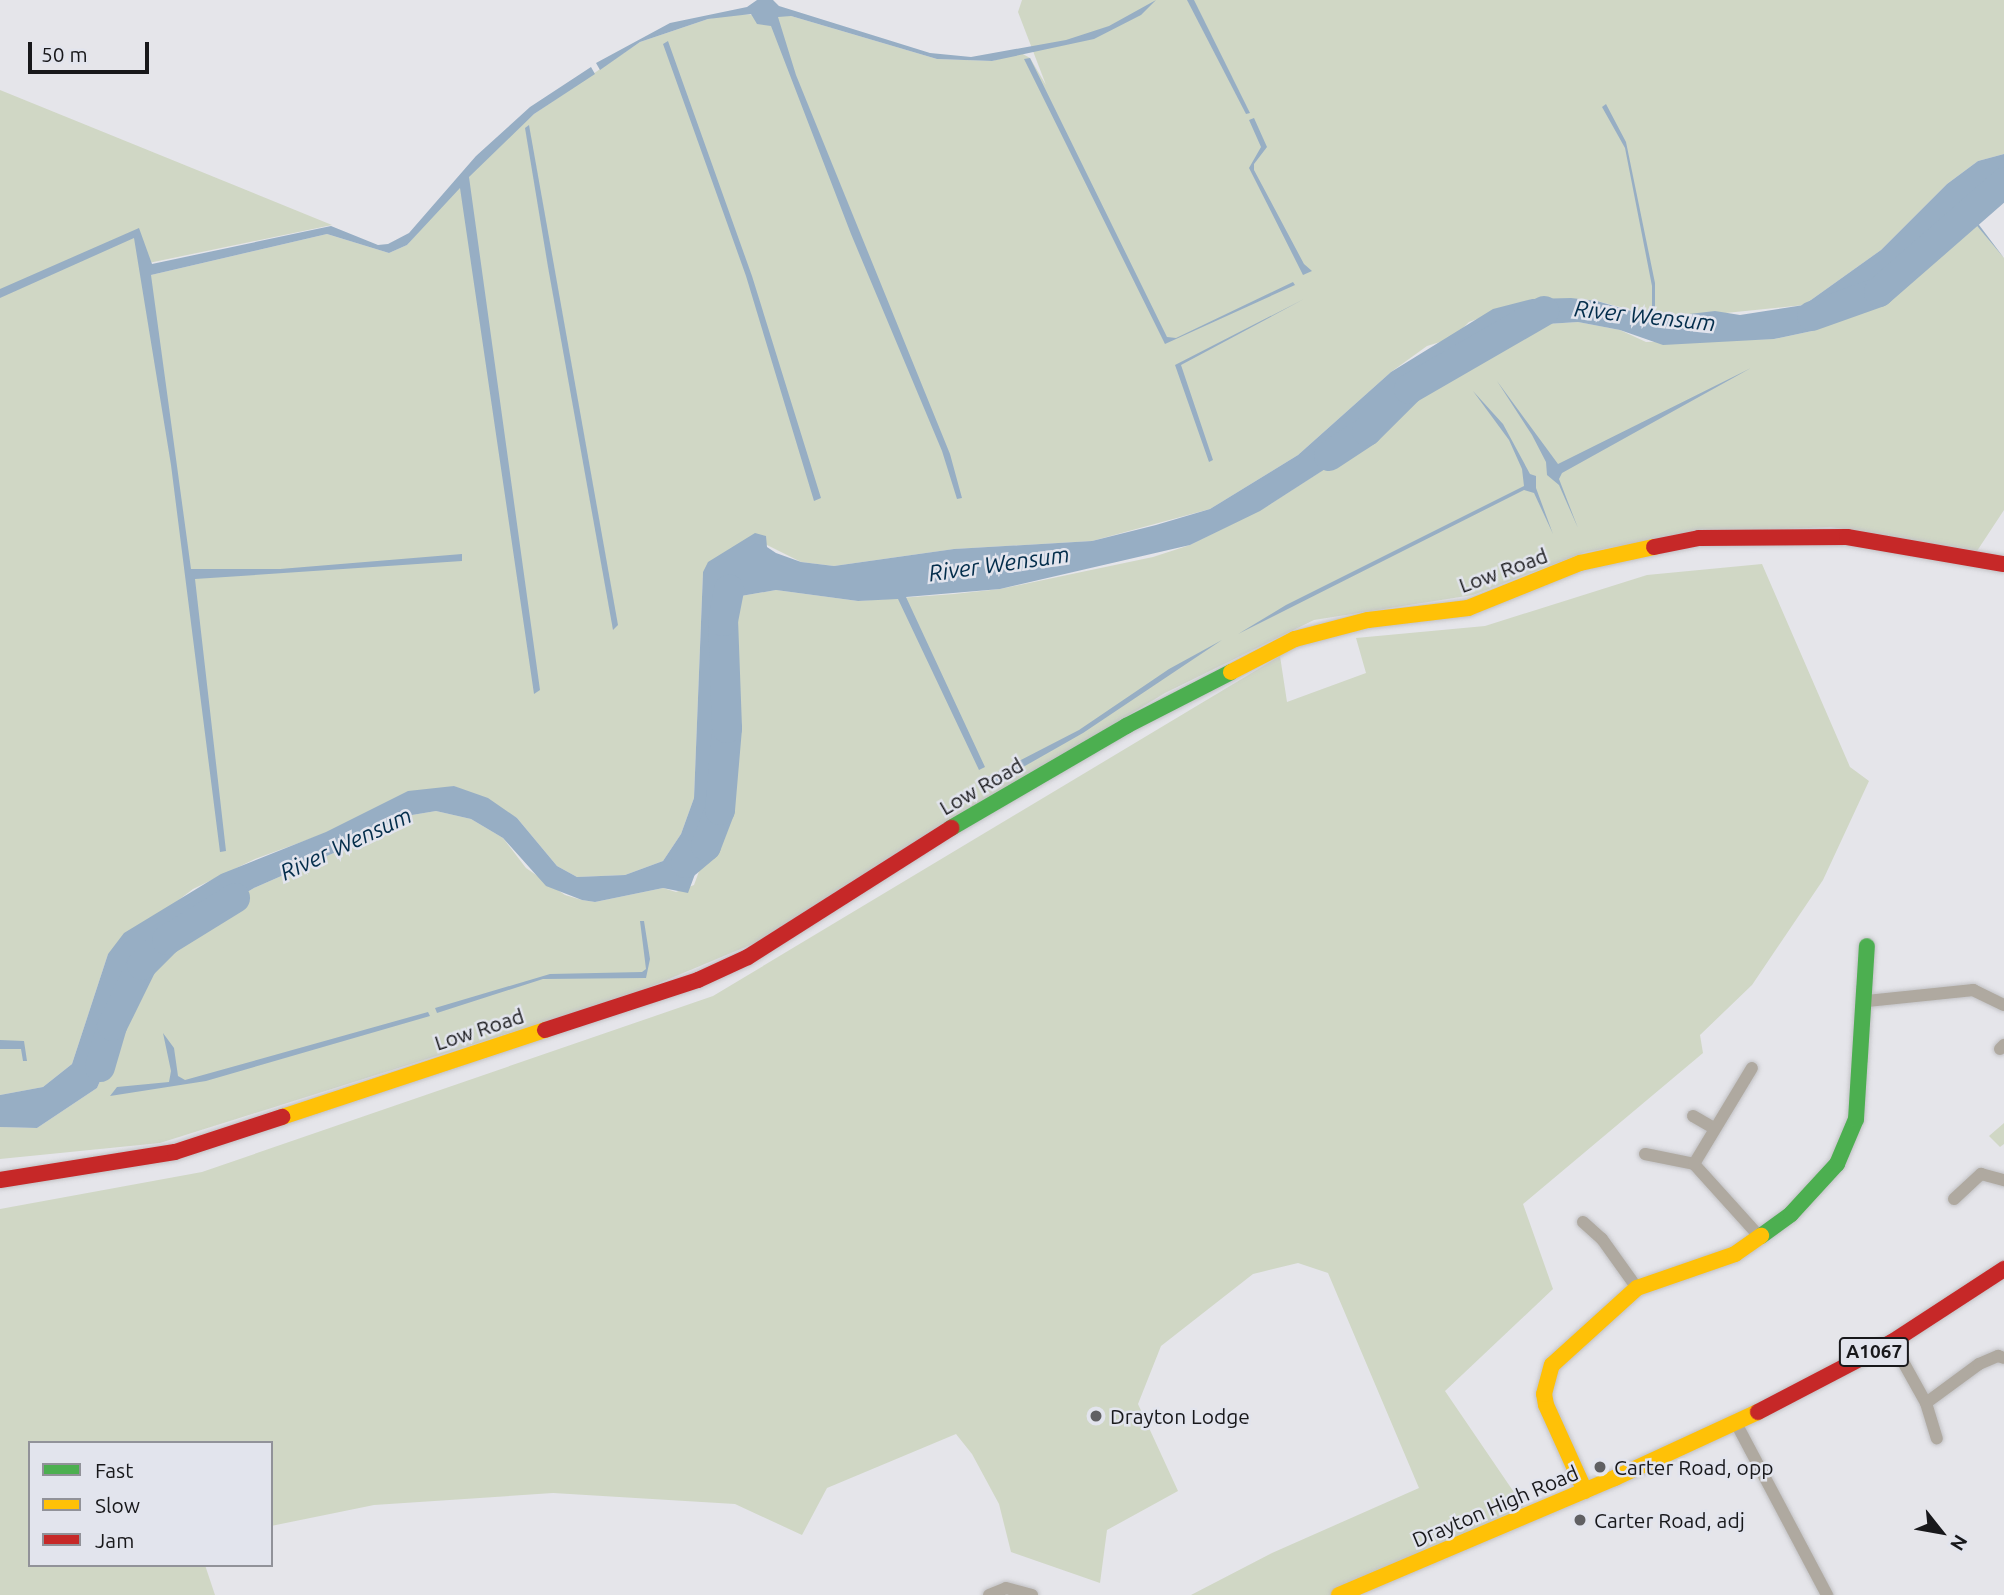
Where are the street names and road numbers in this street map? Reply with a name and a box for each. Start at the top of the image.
street label: Low Road [1455,542,1551,598]
street label: Low Road [935,752,1027,820]
street label: Low Road [431,1003,527,1055]
road number: A1067 [1837,1336,1911,1368]
street label: Drayton High Road [1408,1460,1582,1552]

